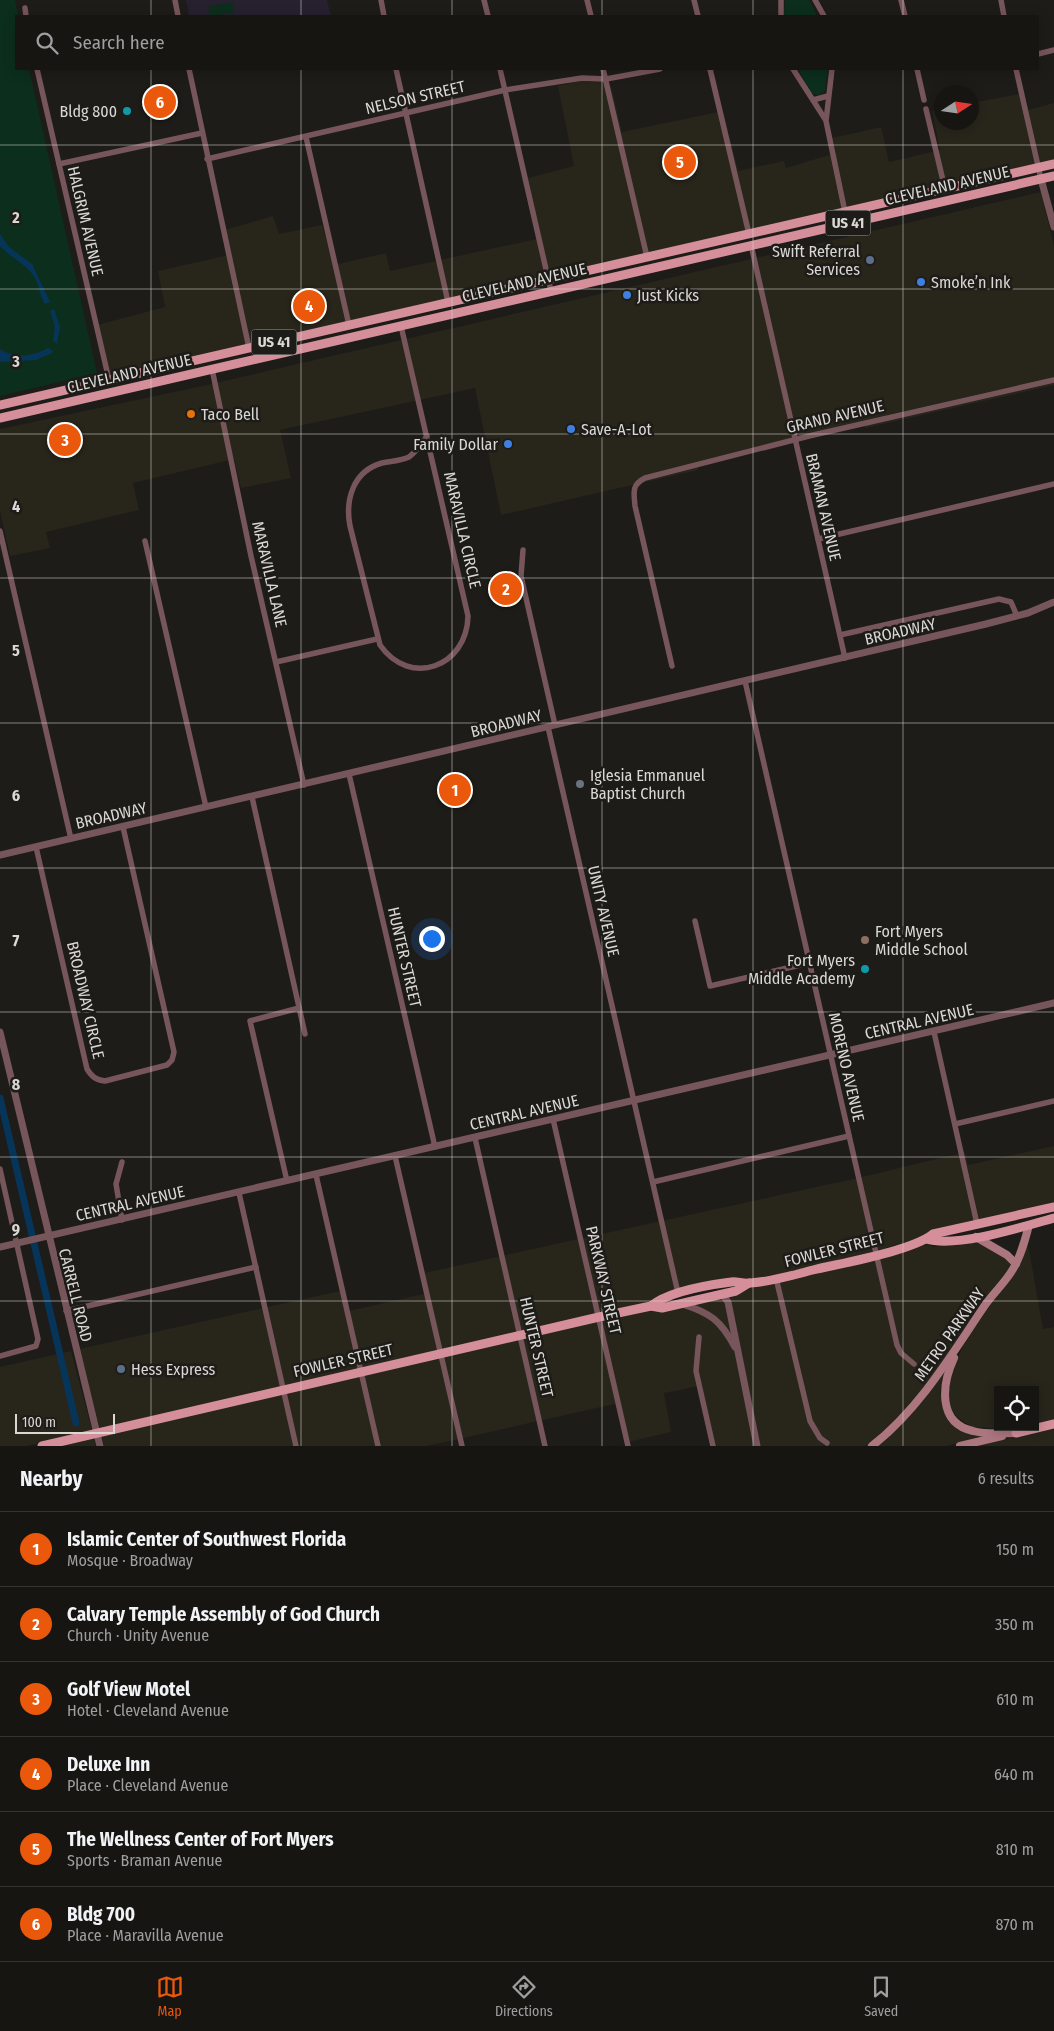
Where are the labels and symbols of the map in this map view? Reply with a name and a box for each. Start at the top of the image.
street label: NELSON STREET [363,77,467,118]
pin: 6 [144,83,176,121]
north arrow [934,85,979,130]
place label: Bldg 800 [60,102,117,121]
marker: Bldg 800 [121,105,133,117]
pin: 5 [664,143,696,181]
street label: CLEVELAND AVENUE [883,162,1011,209]
street label: HALGRIM AVENUE [64,164,107,278]
text: 2 [11,208,20,227]
road number: US 41 [826,210,870,236]
place label: Swift Referral Services [772,242,860,279]
marker: Swift Referral Services [864,254,876,266]
street label: CLEVELAND AVENUE [460,259,588,306]
place label: Smoke’n Ink [931,273,1011,292]
marker: Smoke’n Ink [915,276,927,288]
place label: Just Kicks [637,286,699,305]
pin: 4 [293,287,325,325]
marker: Just Kicks [621,289,633,301]
road number: US 41 [252,330,296,354]
street label: CLEVELAND AVENUE [65,350,193,397]
text: 3 [11,352,20,371]
street label: GRAND AVENUE [784,396,886,437]
place label: Taco Bell [201,405,259,424]
marker: Taco Bell [185,408,197,420]
place label: Save-A-Lot [581,420,653,439]
pin: 3 [49,421,81,459]
marker: Save-A-Lot [565,423,577,435]
place label: Family Dollar [413,435,498,454]
marker: Family Dollar [502,438,514,450]
street label: BRAMAN AVENUE [802,452,845,563]
street label: MARAVILLA CIRCLE [440,470,485,590]
text: 4 [12,497,20,516]
street label: MARAVILLA LANE [248,519,291,629]
pin: 2 [490,570,522,608]
street label: BROADWAY [863,614,938,649]
text: 5 [12,641,20,660]
street label: BROADWAY [469,705,544,741]
place label: Iglesia Emmanuel Baptist Church [590,766,705,803]
pin: 1 [439,771,471,809]
marker: Iglesia Emmanuel Baptist Church [574,778,586,790]
text: 6 [12,786,20,805]
street label: BROADWAY [74,798,149,833]
street label: UNITY AVENUE [584,864,623,959]
street label: HUNTER STREET [384,905,425,1010]
place label: Fort Myers Middle School [875,922,968,959]
your location [419,926,445,952]
text: 7 [13,931,20,950]
marker: Fort Myers Middle School [859,934,871,946]
street label: BROADWAY CIRCLE [63,940,108,1061]
place label: Fort Myers Middle Academy [748,951,856,988]
marker: Fort Myers Middle Academy [859,963,871,975]
street label: CENTRAL AVENUE [863,1000,975,1043]
street label: MORENO AVENUE [825,1011,868,1124]
text: 8 [12,1075,21,1094]
street label: CENTRAL AVENUE [468,1091,580,1134]
street label: CENTRAL AVENUE [74,1182,186,1225]
text: 9 [12,1220,20,1239]
street label: PARKWAY STREET [582,1224,625,1337]
street label: FOWLER STREET [782,1228,886,1271]
street label: CARRELL ROAD [55,1246,96,1344]
street label: METRO PARKWAY [910,1284,989,1384]
street label: HUNTER STREET [516,1295,557,1400]
street label: FOWLER STREET [291,1340,396,1381]
place label: Hess Express [131,1360,216,1379]
marker: Hess Express [115,1363,127,1375]
scale bar [15,1411,115,1434]

